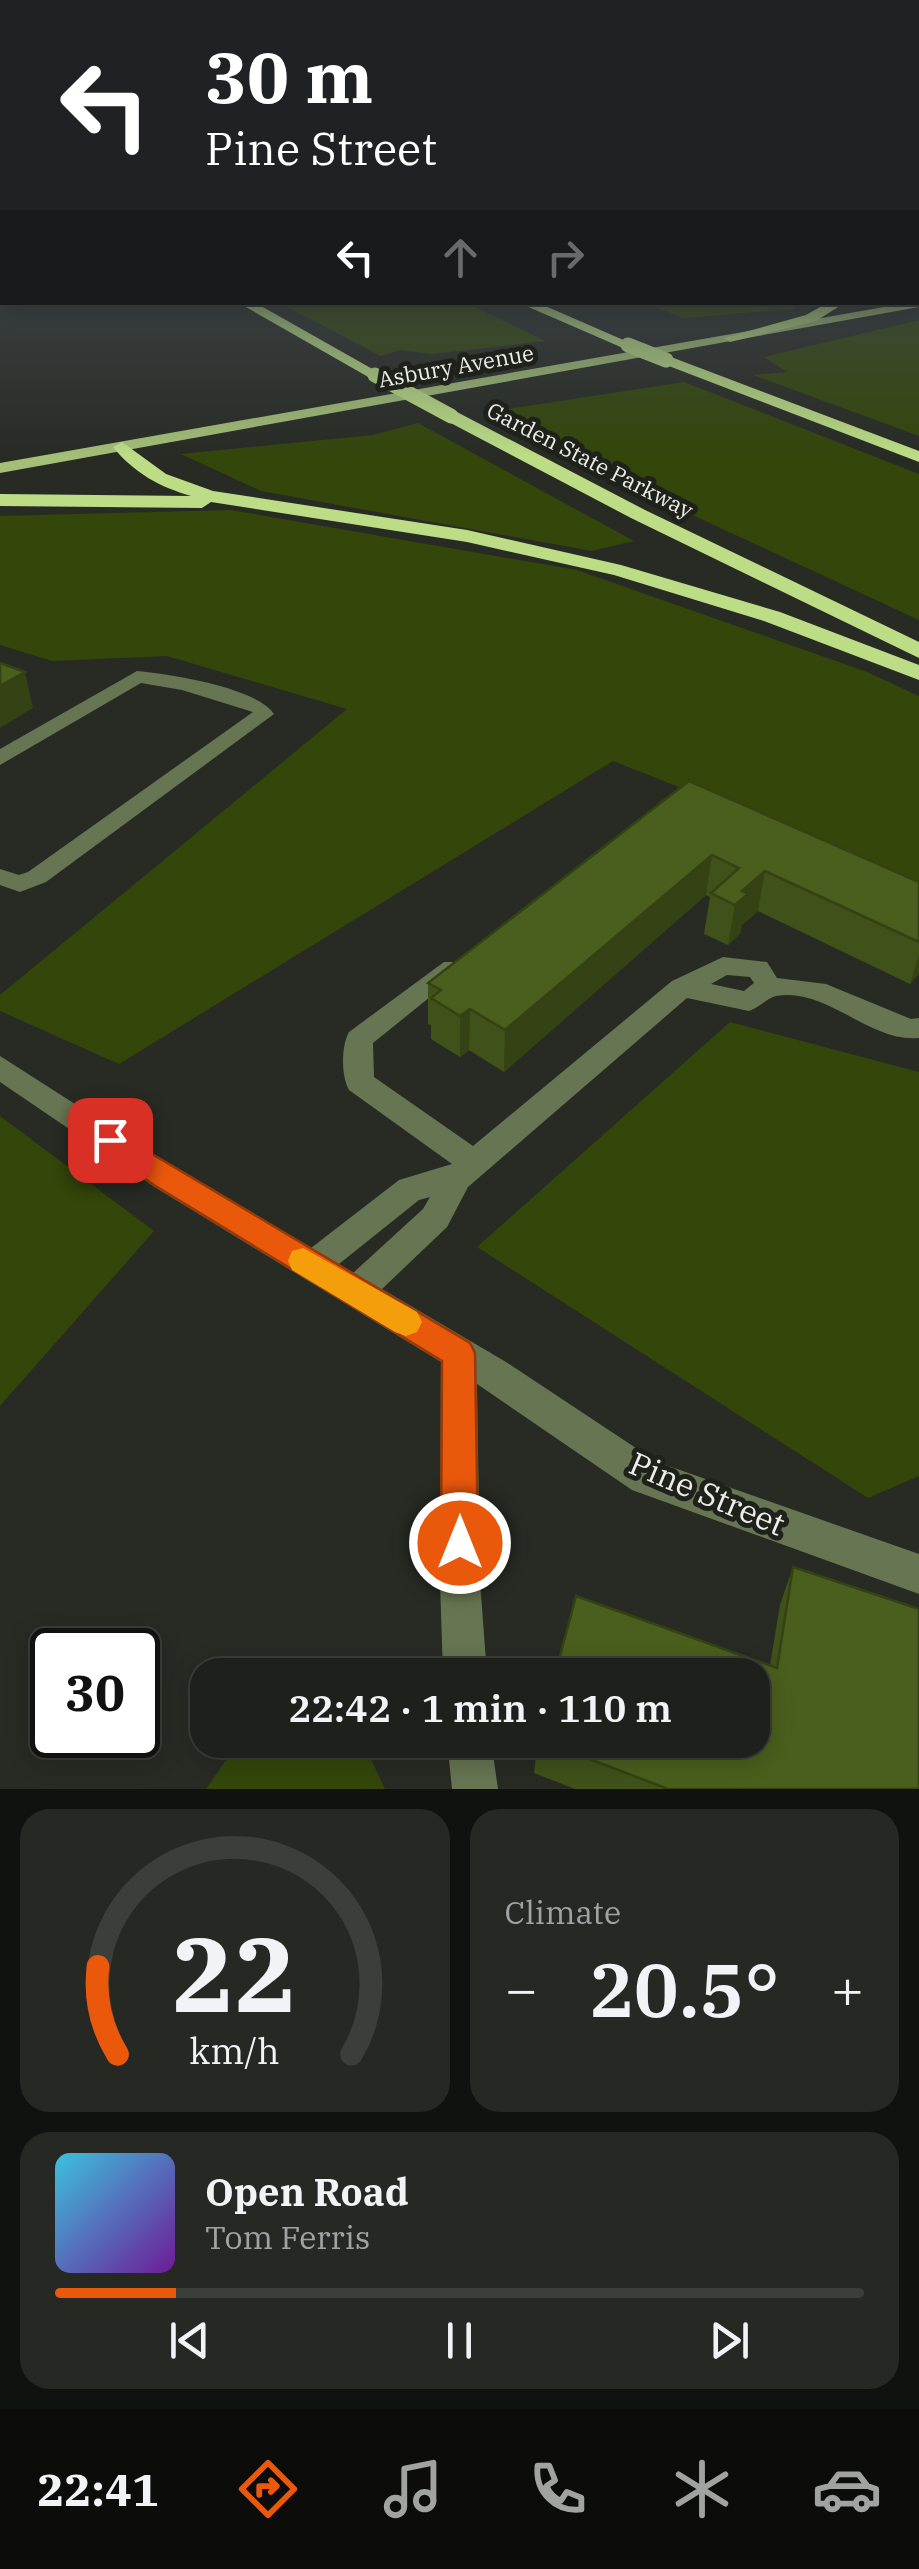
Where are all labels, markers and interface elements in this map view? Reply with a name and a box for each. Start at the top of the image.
text: 30 m [205,31,373,122]
icon: left [40,40,170,170]
text: Pine Street [205,119,437,177]
icon: left [328,230,383,285]
icon: ahead [433,230,488,285]
icon: right [538,230,593,285]
street label: Asbury Avenue [376,338,536,393]
street label: Garden State Parkway [482,395,699,524]
pin [68,1098,153,1183]
icon: arrive [83,1113,138,1168]
street label: Pine Street [623,1442,792,1545]
position arrow [408,1491,512,1595]
speed limit sign: 30 [30,1628,160,1758]
text: 22:42 · 1 min · 110 m [288,1683,672,1732]
text: Climate [505,1891,621,1933]
text: 22 [172,1905,297,2041]
text: 20.5° [589,1940,780,2038]
text: − [505,1953,538,2024]
text: + [831,1953,864,2024]
text: km/h [190,2027,280,2074]
text: Open Road [205,2167,409,2216]
text: Tom Ferris [205,2216,370,2258]
icon: previous [162,2313,217,2368]
icon: pause [432,2313,487,2368]
icon: next [702,2313,757,2368]
icon: directions [233,2454,303,2524]
icon: music [378,2454,448,2524]
icon: phone [523,2454,593,2524]
icon: climate [667,2454,737,2524]
icon: car [812,2454,882,2524]
text: 22:41 [37,2460,159,2518]

